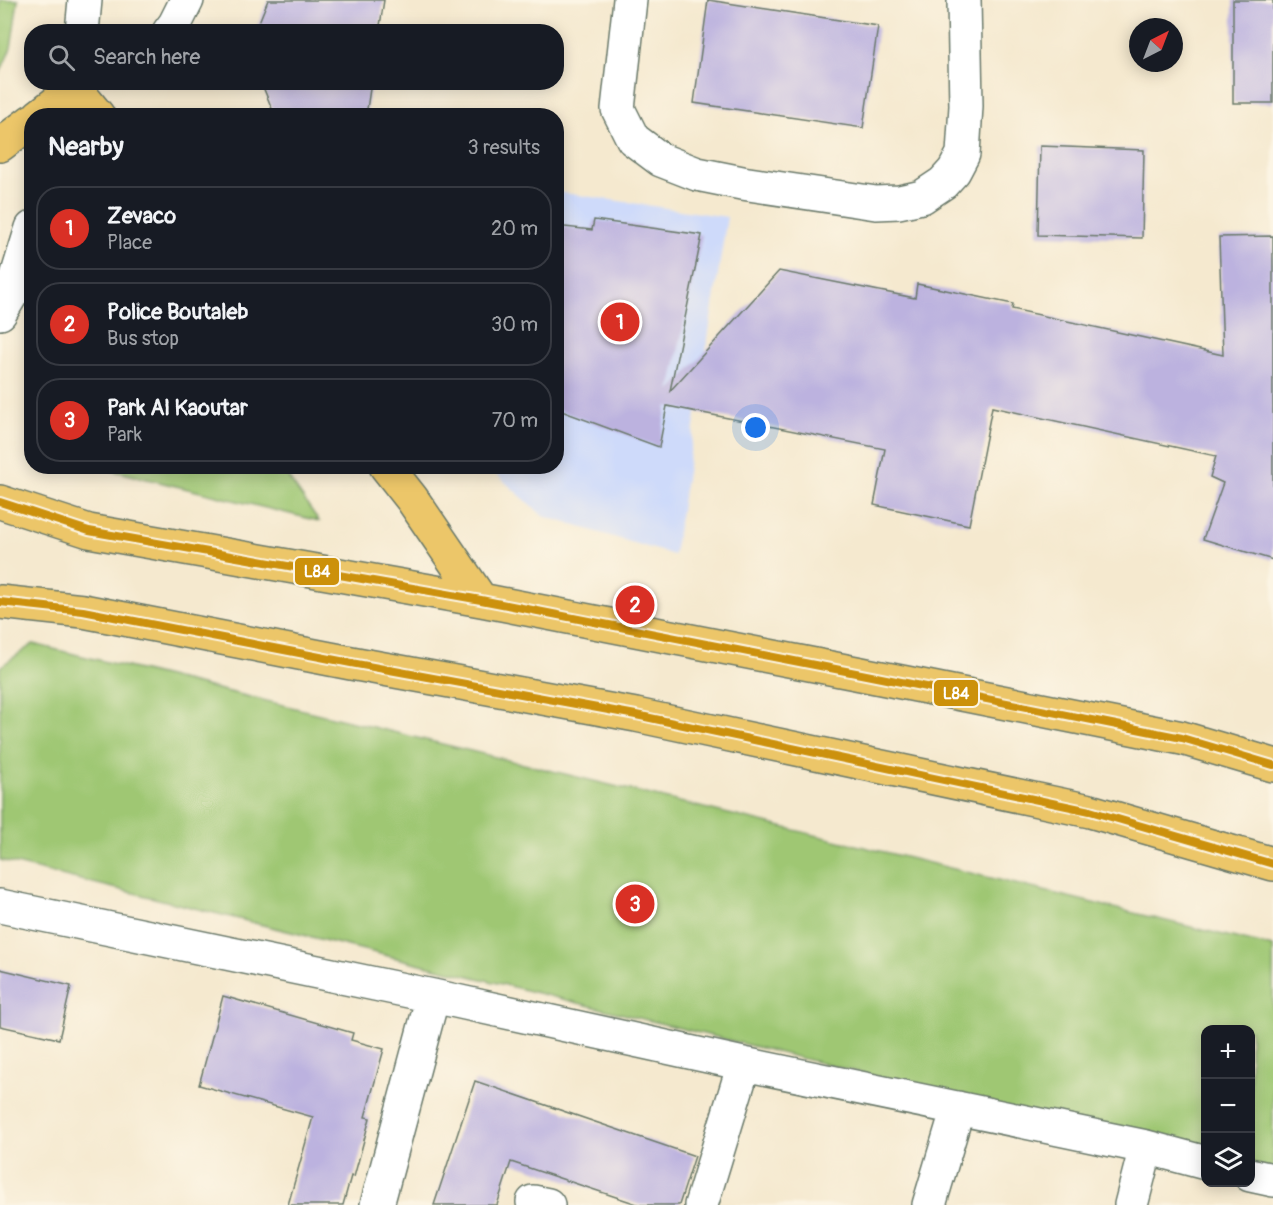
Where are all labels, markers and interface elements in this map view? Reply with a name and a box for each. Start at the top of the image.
north arrow [1129,18,1183,72]
search box [24,24,564,90]
icon: search [45,41,78,74]
text: Search here [93,43,200,71]
text: Nearby [48,131,124,163]
text: 3 results [468,135,540,160]
text: Zevaco [107,202,176,230]
text: 1 [66,216,73,241]
text: 20 m [491,216,538,241]
text: Place [107,230,152,255]
text: Police Boutaleb [107,298,248,326]
pin: 1 [600,300,640,344]
text: 2 [64,312,75,337]
text: 30 m [491,312,538,337]
text: Bus stop [107,326,179,351]
text: Park Al Kaoutar [107,394,248,422]
text: 3 [64,408,75,433]
text: 70 m [492,408,538,433]
your location [741,413,770,442]
text: Park [107,422,142,447]
line badge: L84 [294,557,340,586]
text: L84 [304,562,331,582]
pin: 2 [616,582,654,628]
line badge: L84 [933,679,979,707]
text: L84 [943,684,970,704]
pin: 3 [616,882,654,926]
map controls [1201,1025,1255,1187]
button: + [1201,1025,1255,1079]
button: − [1201,1079,1255,1133]
button: layers [1201,1133,1255,1187]

